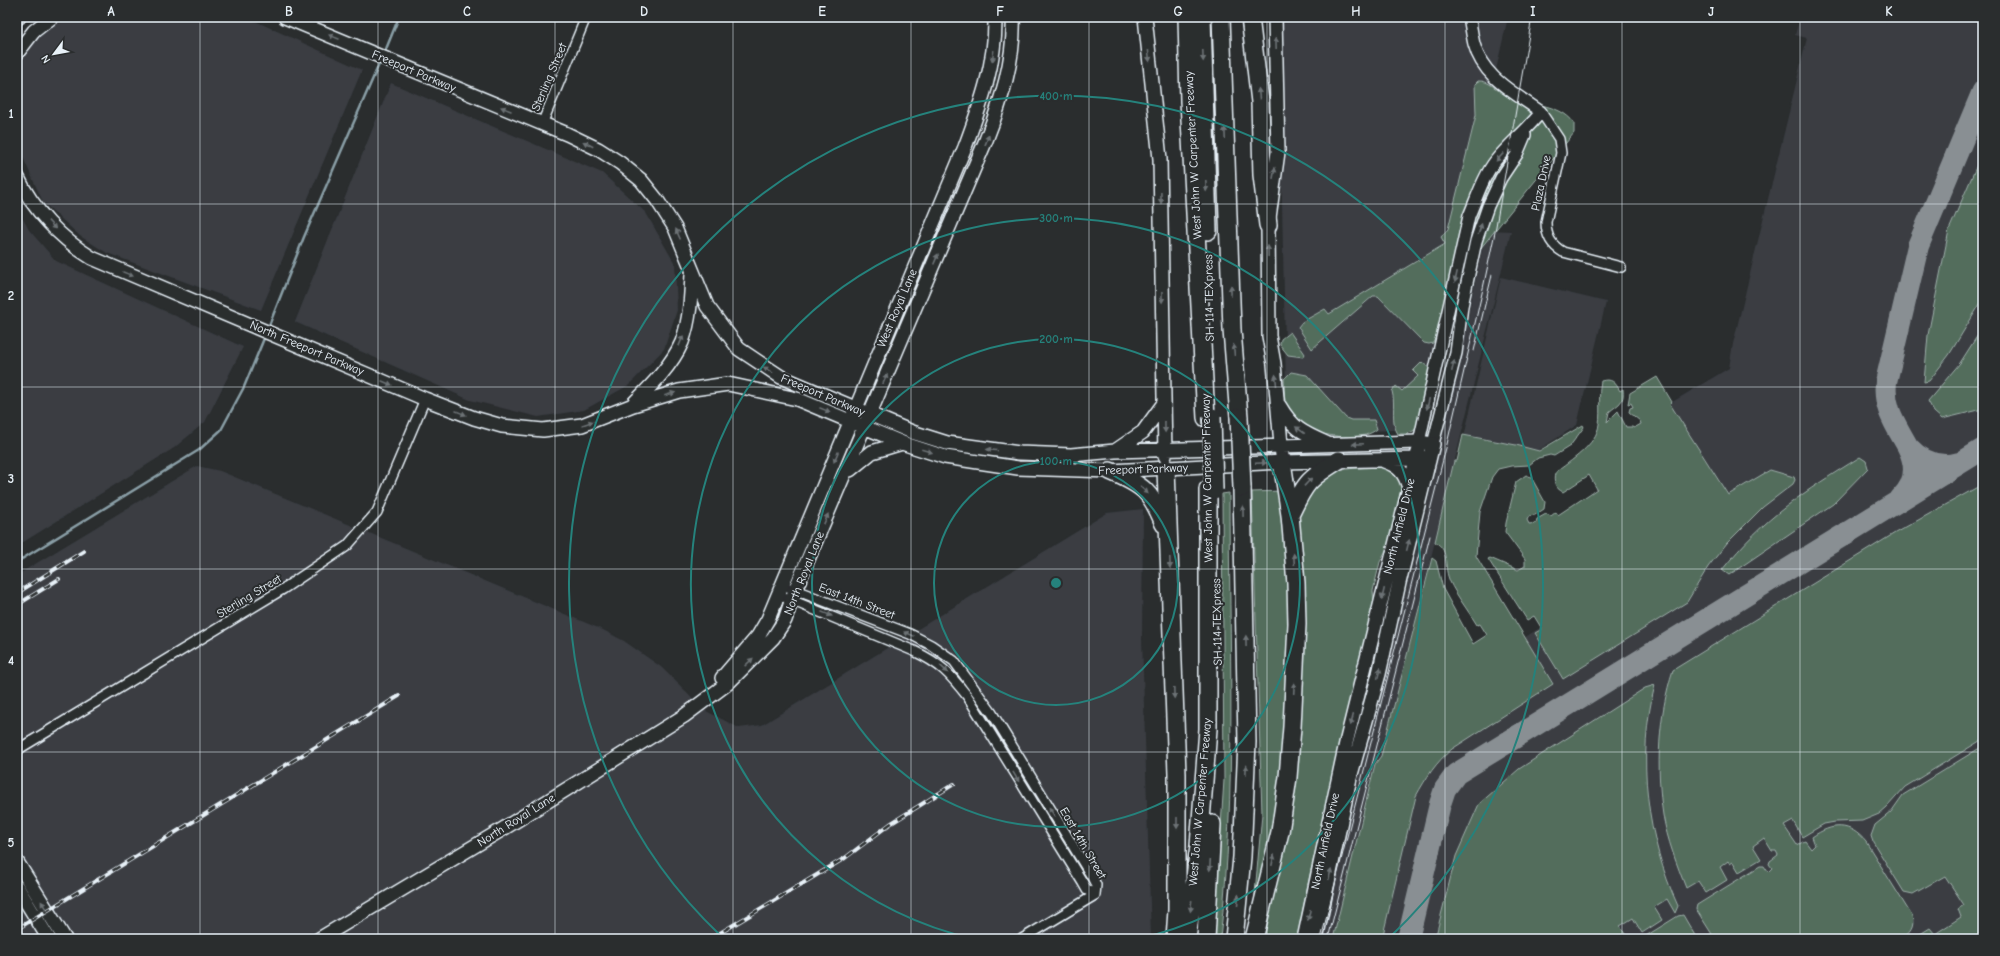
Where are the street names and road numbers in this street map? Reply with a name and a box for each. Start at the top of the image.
street label: Sterling Street [528,40,570,113]
street label: Freeport Parkway [370,47,459,95]
street label: West John W Carpenter Freeway [1182,70,1204,240]
street label: Plaza Drive [1528,154,1554,212]
street label: SH 114 TEXpress [1201,254,1217,342]
street label: West Royal Lane [874,267,920,349]
street label: North Freeport Parkway [248,318,367,379]
street label: Freeport Parkway [779,371,868,419]
street label: West John W Carpenter Freeway [1199,393,1215,562]
street label: Freeport Parkway [1098,460,1189,478]
street label: North Airfield Drive [1380,477,1418,575]
street label: North Royal Lane [781,529,827,617]
street label: Sterling Street [214,571,284,621]
street label: SH 114 TEXpress [1209,578,1225,666]
street label: East 14th Street [817,580,898,622]
street label: West John W Carpenter Freeway [1186,717,1214,887]
street label: North Royal Lane [475,791,557,849]
street label: North Airfield Drive [1308,791,1342,891]
street label: East 14th Street [1057,805,1109,882]

